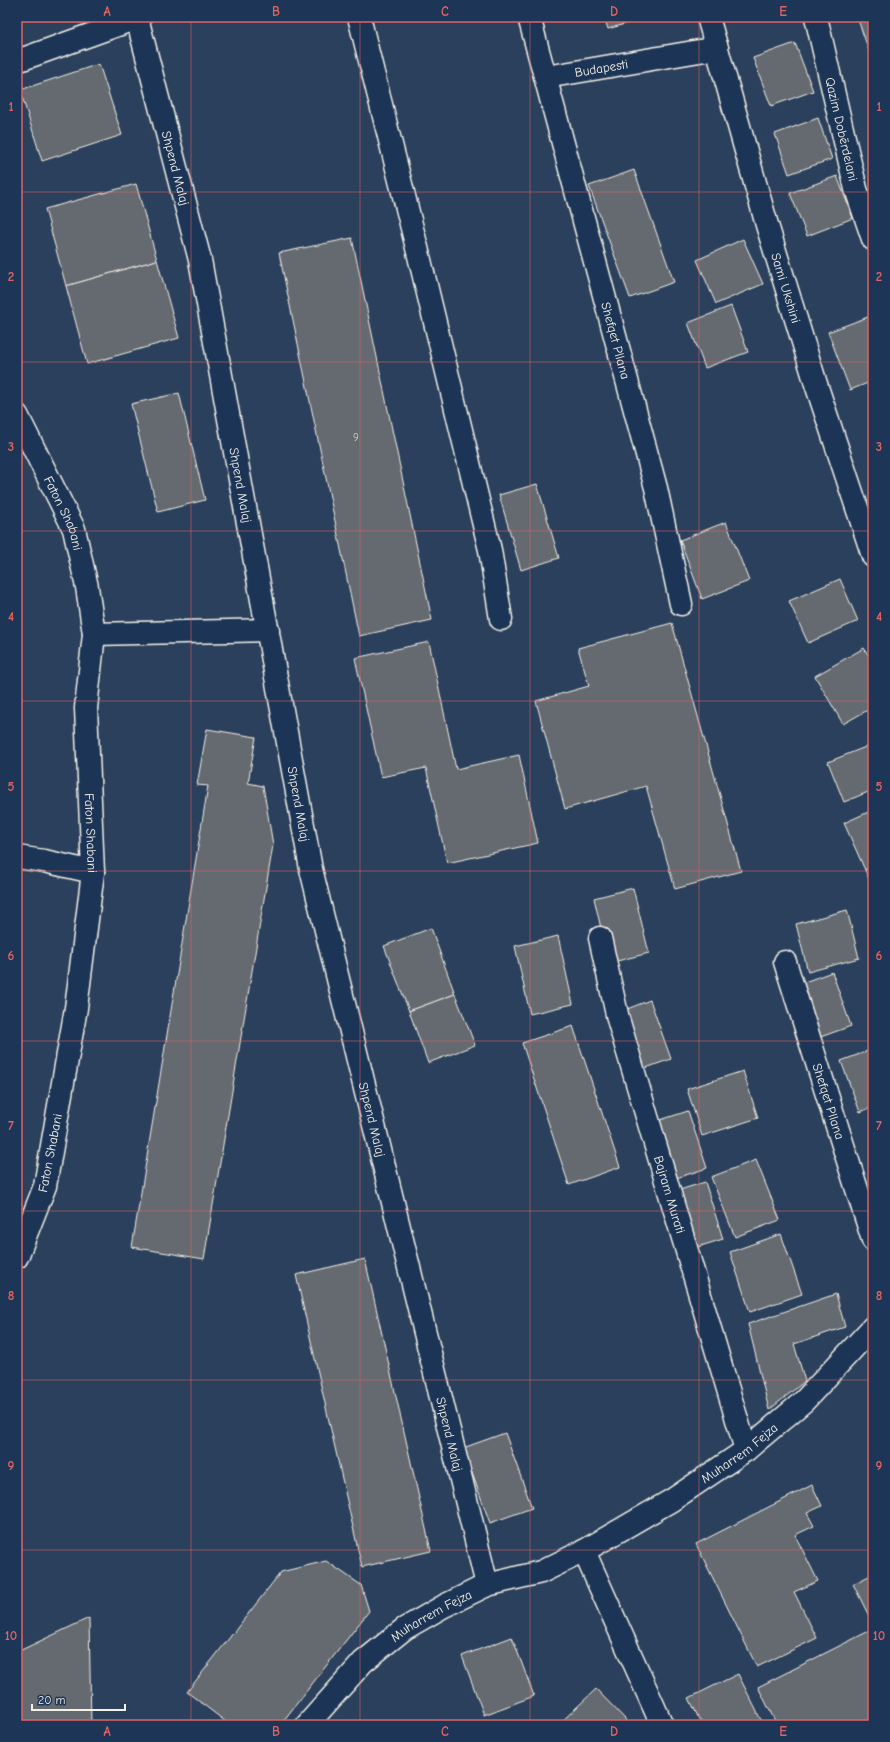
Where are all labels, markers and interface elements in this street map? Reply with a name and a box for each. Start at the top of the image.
text: A [103,4,111,19]
text: B [272,4,280,19]
text: C [441,4,449,19]
text: D [610,4,618,19]
text: E [779,4,787,19]
street label: Budapesti [573,56,629,80]
street label: Qazim Dobërdelani [823,76,861,182]
text: 1 [8,99,14,114]
text: 1 [876,99,882,114]
street label: Shpend Malaj [159,129,193,207]
street label: Sami Ukshini [768,251,804,325]
text: 2 [8,269,14,284]
text: 2 [876,269,882,284]
street label: Shefqet Pllana [599,300,634,381]
house number: 9 [353,431,359,444]
text: 3 [8,439,14,454]
text: 3 [876,439,882,454]
street label: Shpend Malaj [227,446,255,524]
street label: Faton Shabani [41,473,86,552]
text: 4 [8,609,14,624]
text: 4 [876,609,882,624]
street label: Shpend Malaj [285,765,313,843]
text: 5 [8,779,15,794]
text: 5 [876,779,883,794]
street label: Faton Shabani [82,793,101,873]
text: 6 [8,948,15,963]
text: 6 [876,948,883,963]
street label: Shefqet Pllana [810,1061,848,1141]
street label: Shpend Malaj [356,1081,389,1158]
street label: Faton Shabani [35,1112,65,1194]
text: 7 [8,1118,14,1133]
text: 7 [876,1118,882,1133]
street label: Bajram Murati [651,1154,689,1235]
text: 8 [8,1288,14,1303]
text: 8 [876,1288,882,1303]
street label: Shpend Malaj [434,1395,466,1473]
street label: Muharrem Fejza [698,1420,780,1486]
text: 9 [8,1458,15,1473]
text: 9 [876,1458,883,1473]
street label: Muharrem Fejza [387,1586,474,1645]
text: 10 [5,1628,17,1643]
text: 10 [873,1628,885,1643]
scale bar [32,1686,125,1712]
text: 20 m [38,1693,66,1707]
text: A [103,1724,111,1739]
text: B [272,1724,280,1739]
text: C [441,1724,449,1739]
text: D [610,1724,618,1739]
text: E [779,1724,787,1739]

